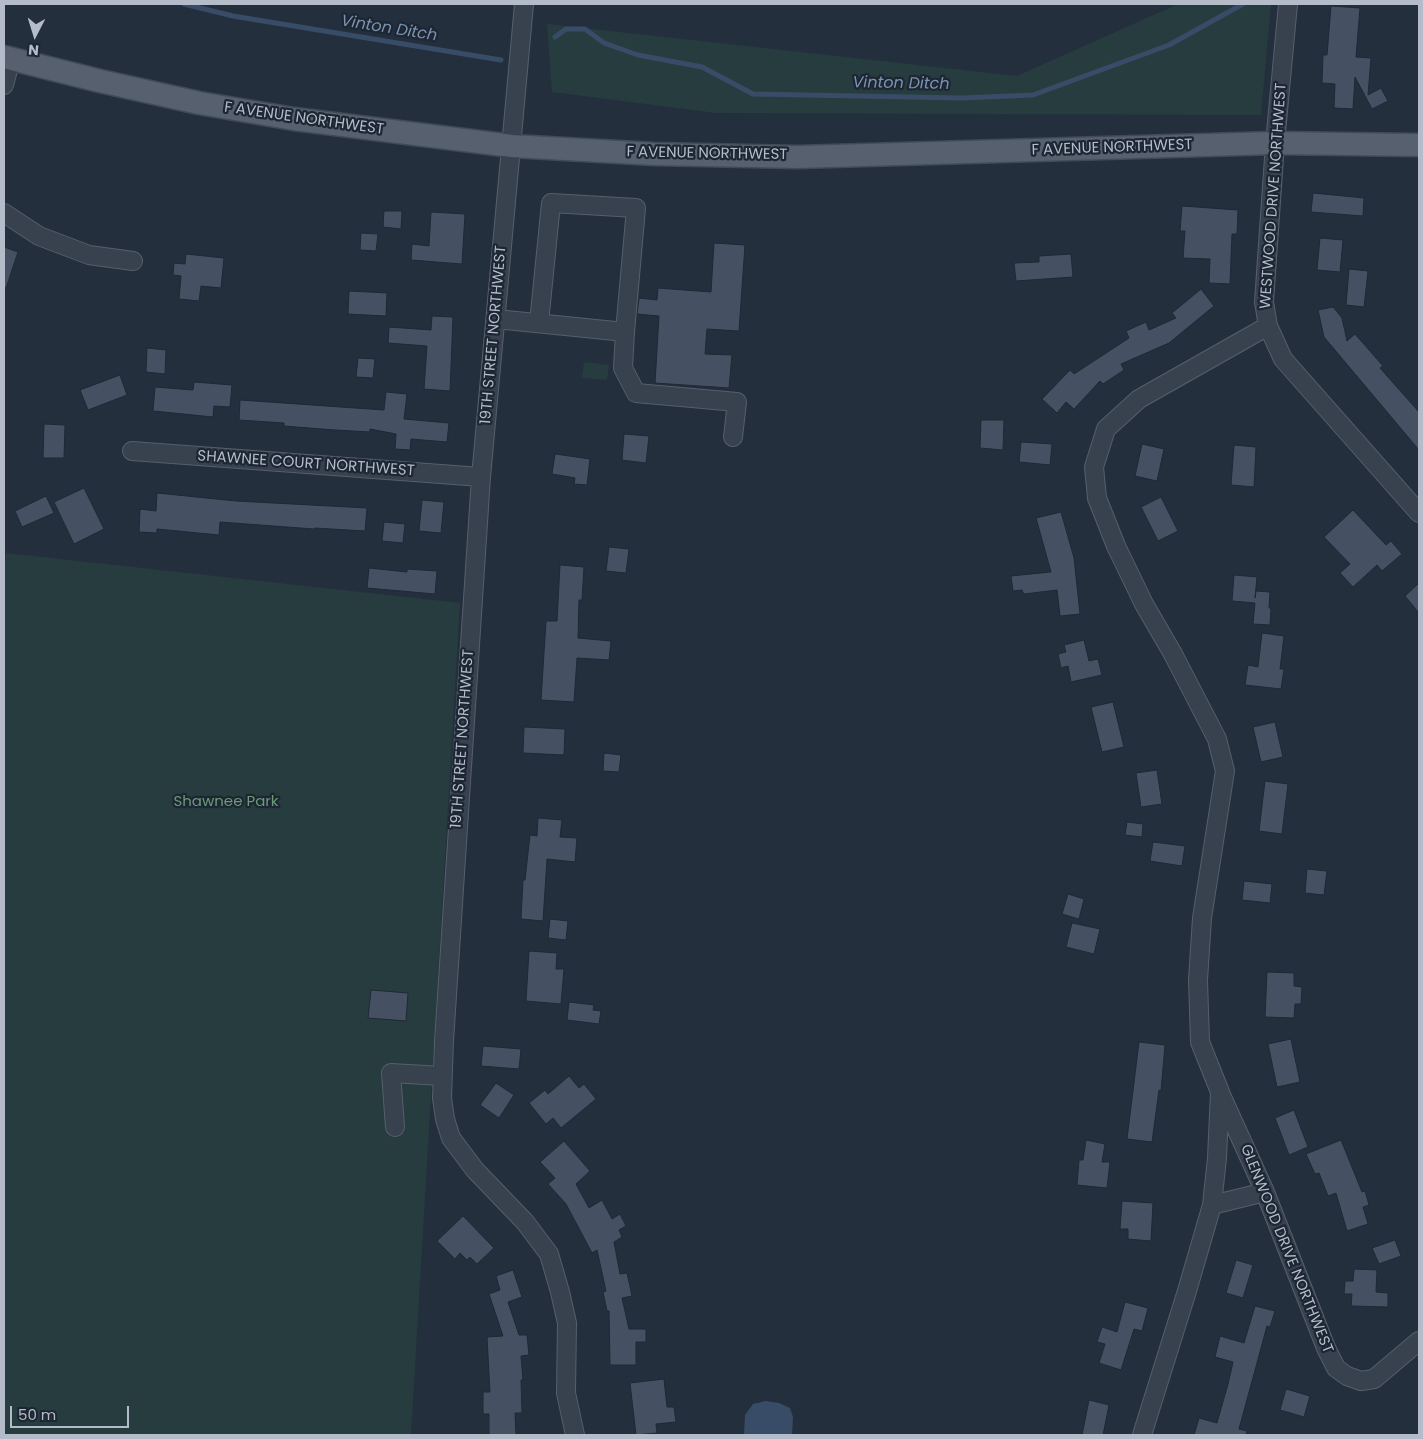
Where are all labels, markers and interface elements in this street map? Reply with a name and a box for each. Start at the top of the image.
north arrow [10,10,60,60]
water label: Vinton Ditch [340,12,438,46]
text: N [28,40,40,60]
water label: Vinton Ditch [852,74,950,94]
street label: WESTWOOD DRIVE NORTHWEST [1257,82,1291,310]
street label: F AVENUE NORTHWEST [223,99,385,139]
street label: F AVENUE NORTHWEST [1031,136,1193,160]
street label: F AVENUE NORTHWEST [626,144,788,164]
street label: 19TH STREET NORTHWEST [477,245,511,425]
street label: SHAWNEE COURT NORTHWEST [197,447,415,481]
street label: 19TH STREET NORTHWEST [448,649,478,829]
park label: Shawnee Park [173,793,279,811]
street label: GLENWOOD DRIVE NORTHWEST [1236,1142,1336,1356]
scale bar [12,1396,131,1428]
text: 50 m [18,1404,56,1425]

